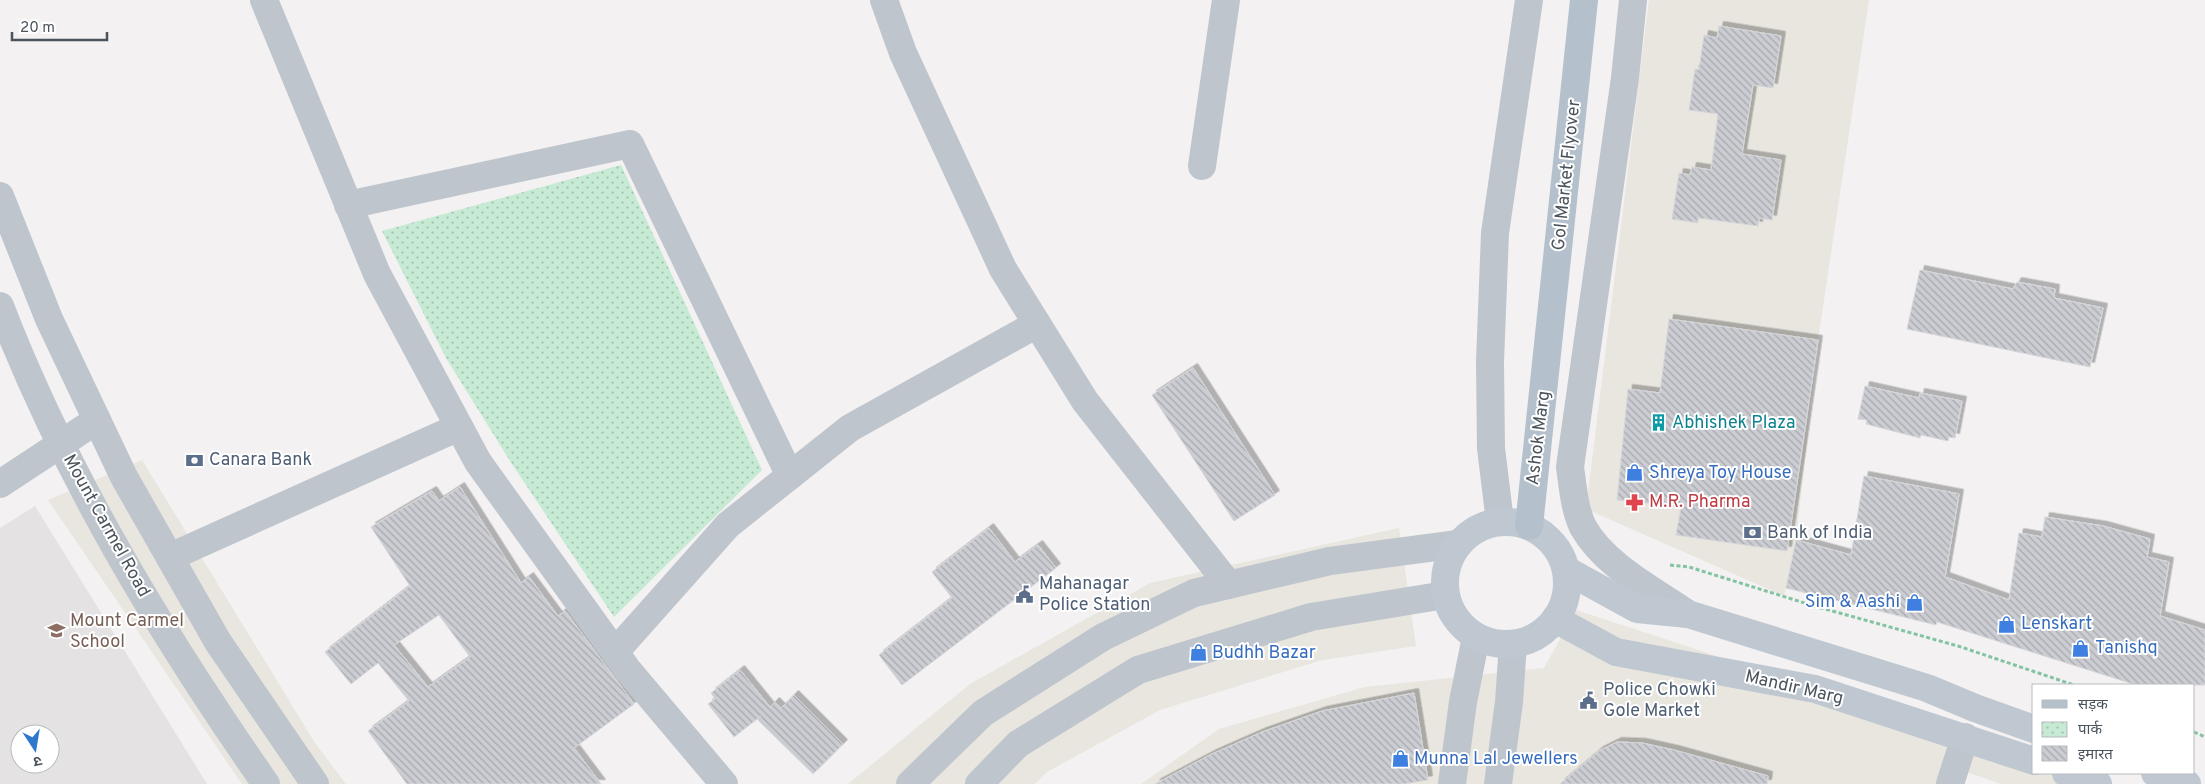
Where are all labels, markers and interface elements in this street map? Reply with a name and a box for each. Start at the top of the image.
scale bar [12,10,108,42]
text: 20 m [20,19,55,38]
street label: Gol Market Flyover [1548,98,1586,252]
street label: Ashok Marg [1522,389,1556,487]
place label: Abhishek Plaza [1672,412,1795,435]
building icon: Abhishek Plaza [1648,413,1668,433]
place label: Canara Bank [209,449,312,472]
bank icon: Canara Bank [185,450,205,470]
street label: Mount Carmel Road [57,451,155,601]
place label: Shreya Toy House [1649,462,1792,485]
shop icon: Shreya Toy House [1625,463,1645,483]
place label: M.R. Pharma [1649,491,1750,514]
pharmacy icon: M.R. Pharma [1625,492,1645,512]
place label: Bank of India [1767,522,1872,545]
bank icon: Bank of India [1743,523,1763,543]
place label: Mahanagar Police Station [1039,573,1150,617]
public building icon: Mahanagar Police Station [1015,584,1035,604]
place label: Sim & Aashi [1805,591,1900,614]
shop icon: Sim & Aashi [1904,592,1924,612]
place label: Mount Carmel School [70,610,184,654]
place label: Lenskart [2021,613,2092,636]
shop icon: Lenskart [1997,614,2017,634]
school or university icon: Mount Carmel School [46,621,66,641]
place label: Tanishq [2095,637,2158,660]
shop icon: Tanishq [2071,638,2091,658]
place label: Budhh Bazar [1212,642,1316,665]
shop icon: Budhh Bazar [1188,643,1208,663]
street label: Mandir Marg [1743,666,1845,710]
place label: Police Chowki Gole Market [1603,679,1716,723]
legend [2032,684,2195,774]
public building icon: Police Chowki Gole Market [1579,690,1599,710]
text: सड़क [2078,696,2108,715]
text: पार्क [2078,720,2102,740]
north arrow [10,724,60,774]
text: इमारत [2078,746,2113,765]
place label: Munna Lal Jewellers [1414,748,1578,771]
shop icon: Munna Lal Jewellers [1390,749,1410,769]
text: उ [31,751,43,770]

